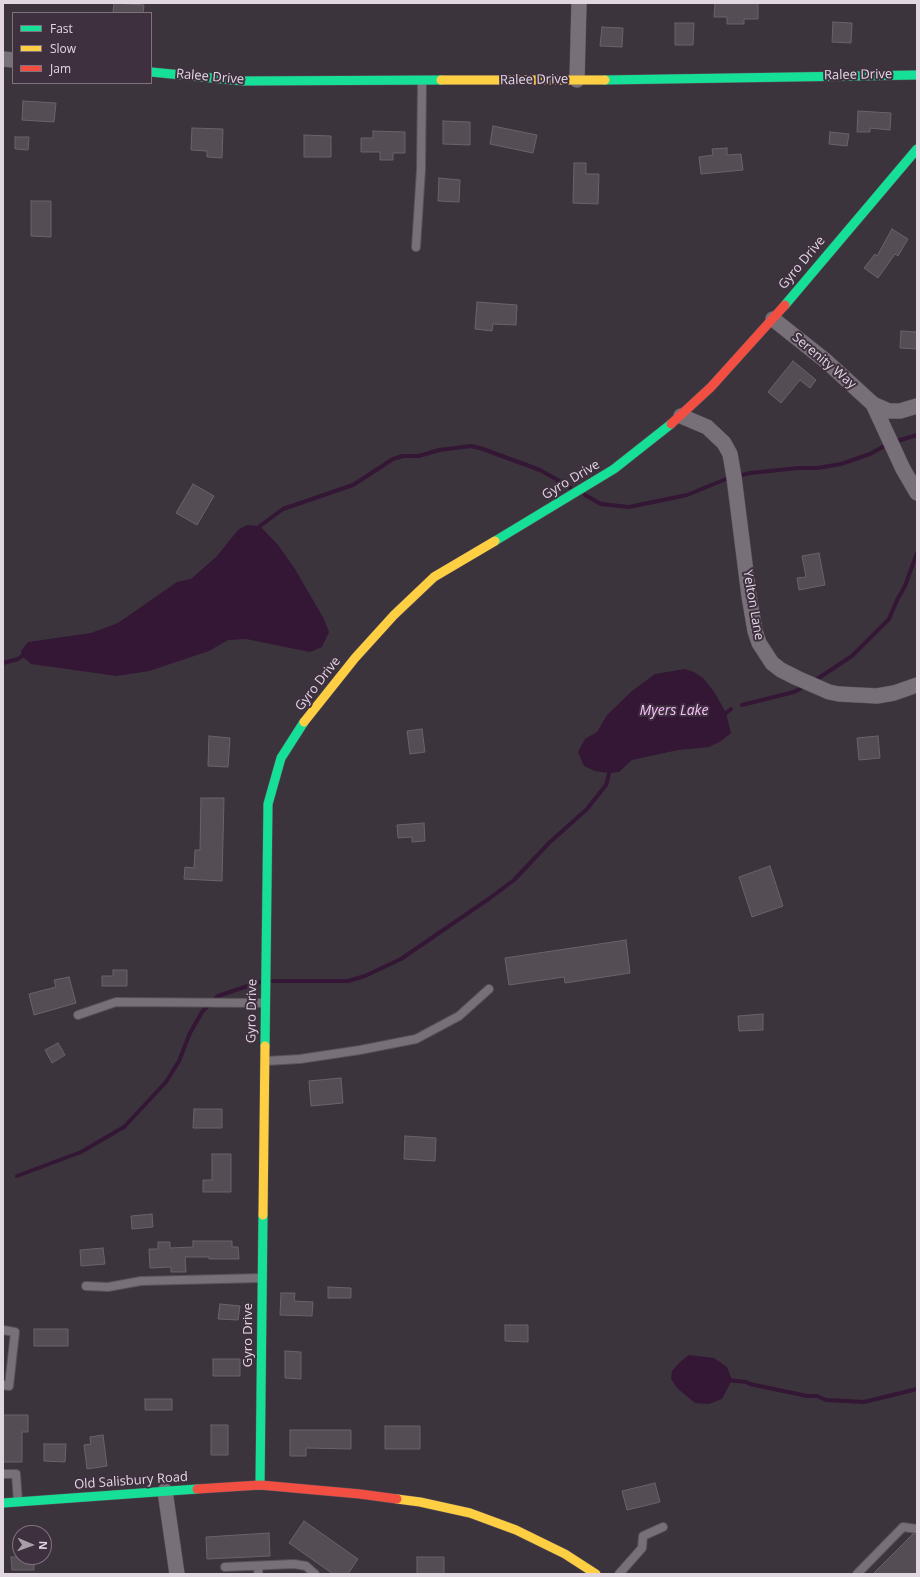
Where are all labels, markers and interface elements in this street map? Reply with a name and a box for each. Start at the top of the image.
legend [12,12,152,84]
text: Fast [50,20,73,37]
text: Slow [50,40,76,57]
text: Jam [50,60,71,77]
street label: Ralee Drive [175,66,245,88]
street label: Ralee Drive [824,67,892,83]
street label: Ralee Drive [500,72,568,88]
street label: Gyro Drive [775,233,829,293]
street label: Serenity Way [789,330,859,392]
street label: Gyro Drive [539,457,603,503]
street label: Yelton Lane [739,569,767,641]
street label: Gyro Drive [292,654,344,714]
water label: Myers Lake [640,703,708,719]
street label: Gyro Drive [244,979,260,1043]
street label: Gyro Drive [240,1303,256,1367]
street label: Old Salisbury Road [74,1469,188,1493]
north arrow [12,1525,52,1565]
text: N [36,1541,51,1550]

